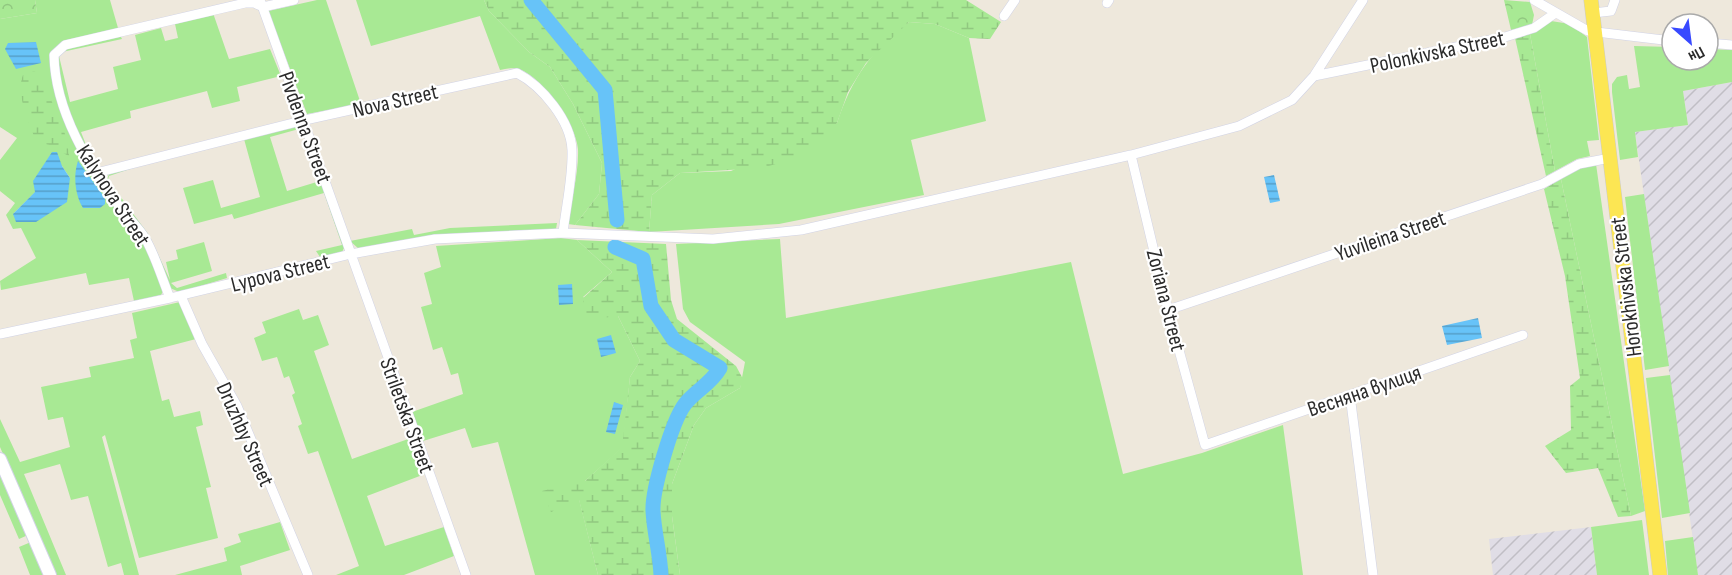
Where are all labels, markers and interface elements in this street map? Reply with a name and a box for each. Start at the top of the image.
north arrow [1660,12,1720,72]
street label: Polonkivska Street [1368,25,1507,80]
text: Пн [1685,42,1708,66]
street label: Pivdenna Street [272,68,337,187]
street label: Nova Street [350,78,441,124]
street label: Kalynova Street [70,140,156,252]
street label: Yuvileina Street [1332,205,1449,268]
street label: Horokhivska Street [1604,215,1648,358]
street label: Zoriana Street [1140,246,1191,355]
street label: Lypova Street [228,248,333,299]
street label: Striletska Street [373,354,440,477]
street label: Весняна вулиця [1304,359,1425,423]
street label: Druzhby Street [210,378,280,491]

